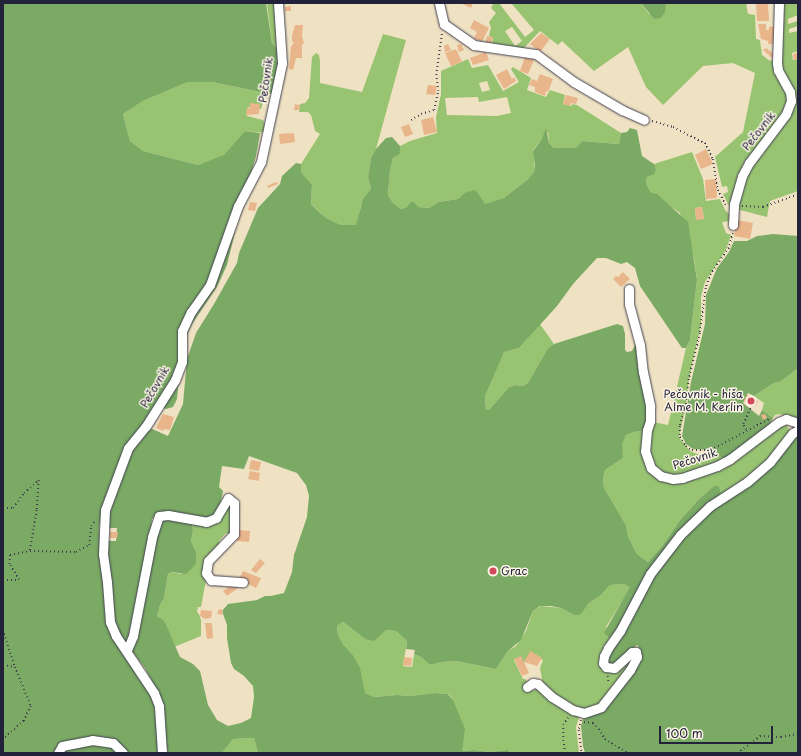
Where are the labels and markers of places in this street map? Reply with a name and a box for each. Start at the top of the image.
place label: Pečovnik - hiša Alme M. Kerlin [663,388,743,414]
marker: Pečovnik - hiša Alme M. Kerlin [746,396,756,406]
place label: Grac [501,564,527,578]
marker: Grac [488,566,498,576]

